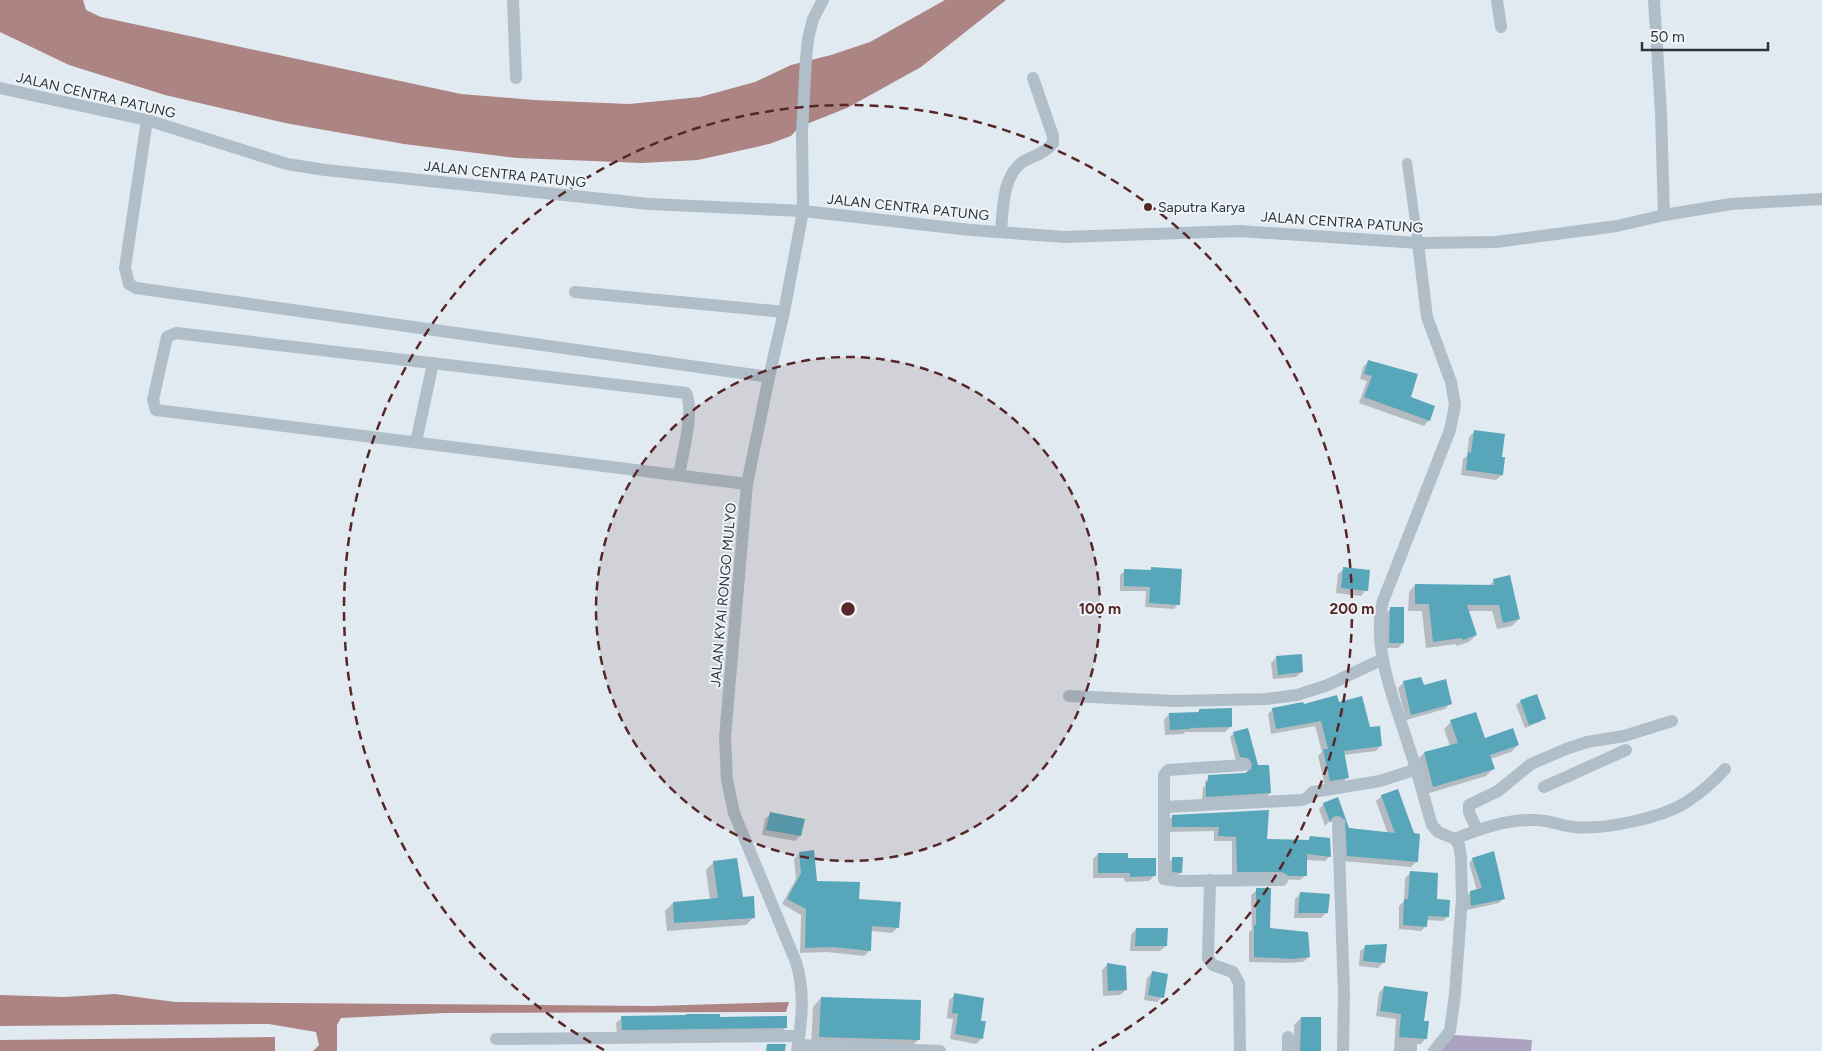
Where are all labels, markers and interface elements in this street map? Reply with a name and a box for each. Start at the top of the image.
scale bar [1642,20,1768,52]
text: 50 m [1650,28,1685,46]
street label: JALAN CENTRA PATUNG [15,69,178,122]
street label: JALAN CENTRA PATUNG [423,158,587,192]
street label: JALAN CENTRA PATUNG [826,191,990,225]
place label: Saputra Karya [1158,199,1245,216]
marker: Saputra Karya [1142,201,1154,213]
street label: JALAN CENTRA PATUNG [1260,208,1424,237]
street label: JALAN KYAI RONGO MULYO [707,502,740,688]
centre of rings [839,600,857,618]
text: 100 m [1079,600,1121,618]
text: 200 m [1330,600,1374,618]

